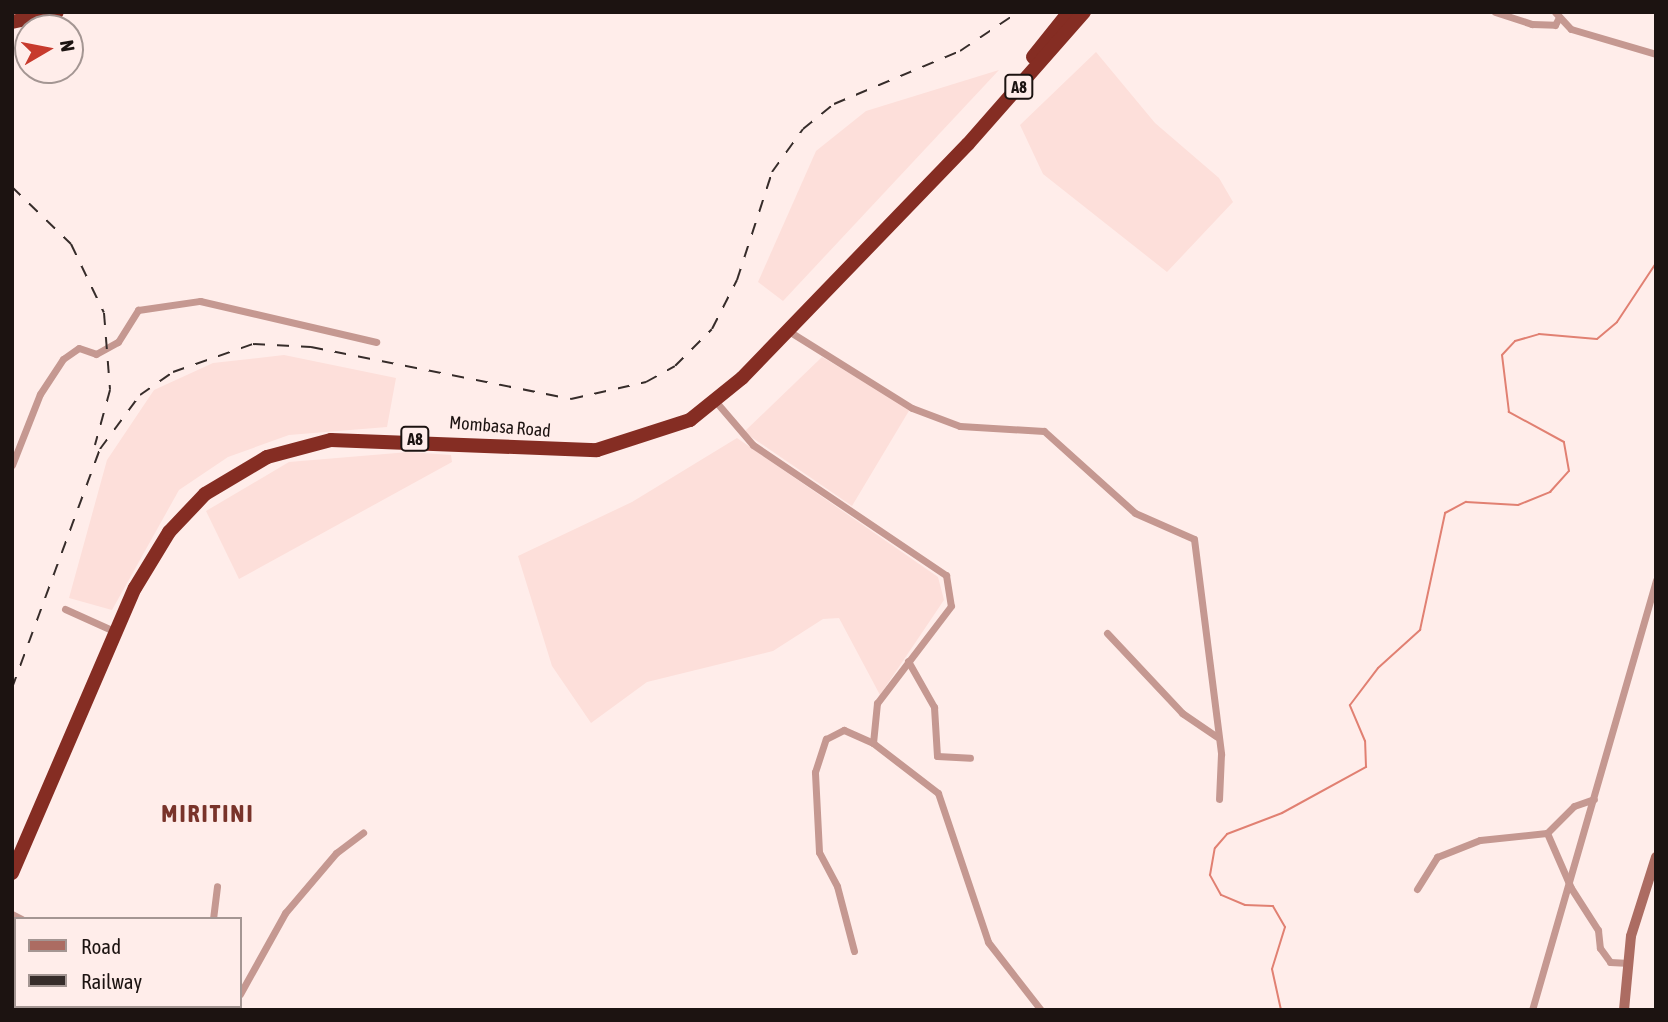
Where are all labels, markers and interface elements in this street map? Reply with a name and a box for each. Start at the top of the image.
north arrow [14,14,84,84]
text: N [56,38,80,53]
road number: A8 [1003,74,1035,100]
street label: Mombasa Road [448,412,552,442]
road number: A8 [399,426,431,452]
district label: MIRITINI [162,800,254,828]
legend [14,917,242,1008]
text: Road [81,934,121,958]
text: Railway [81,969,142,993]

